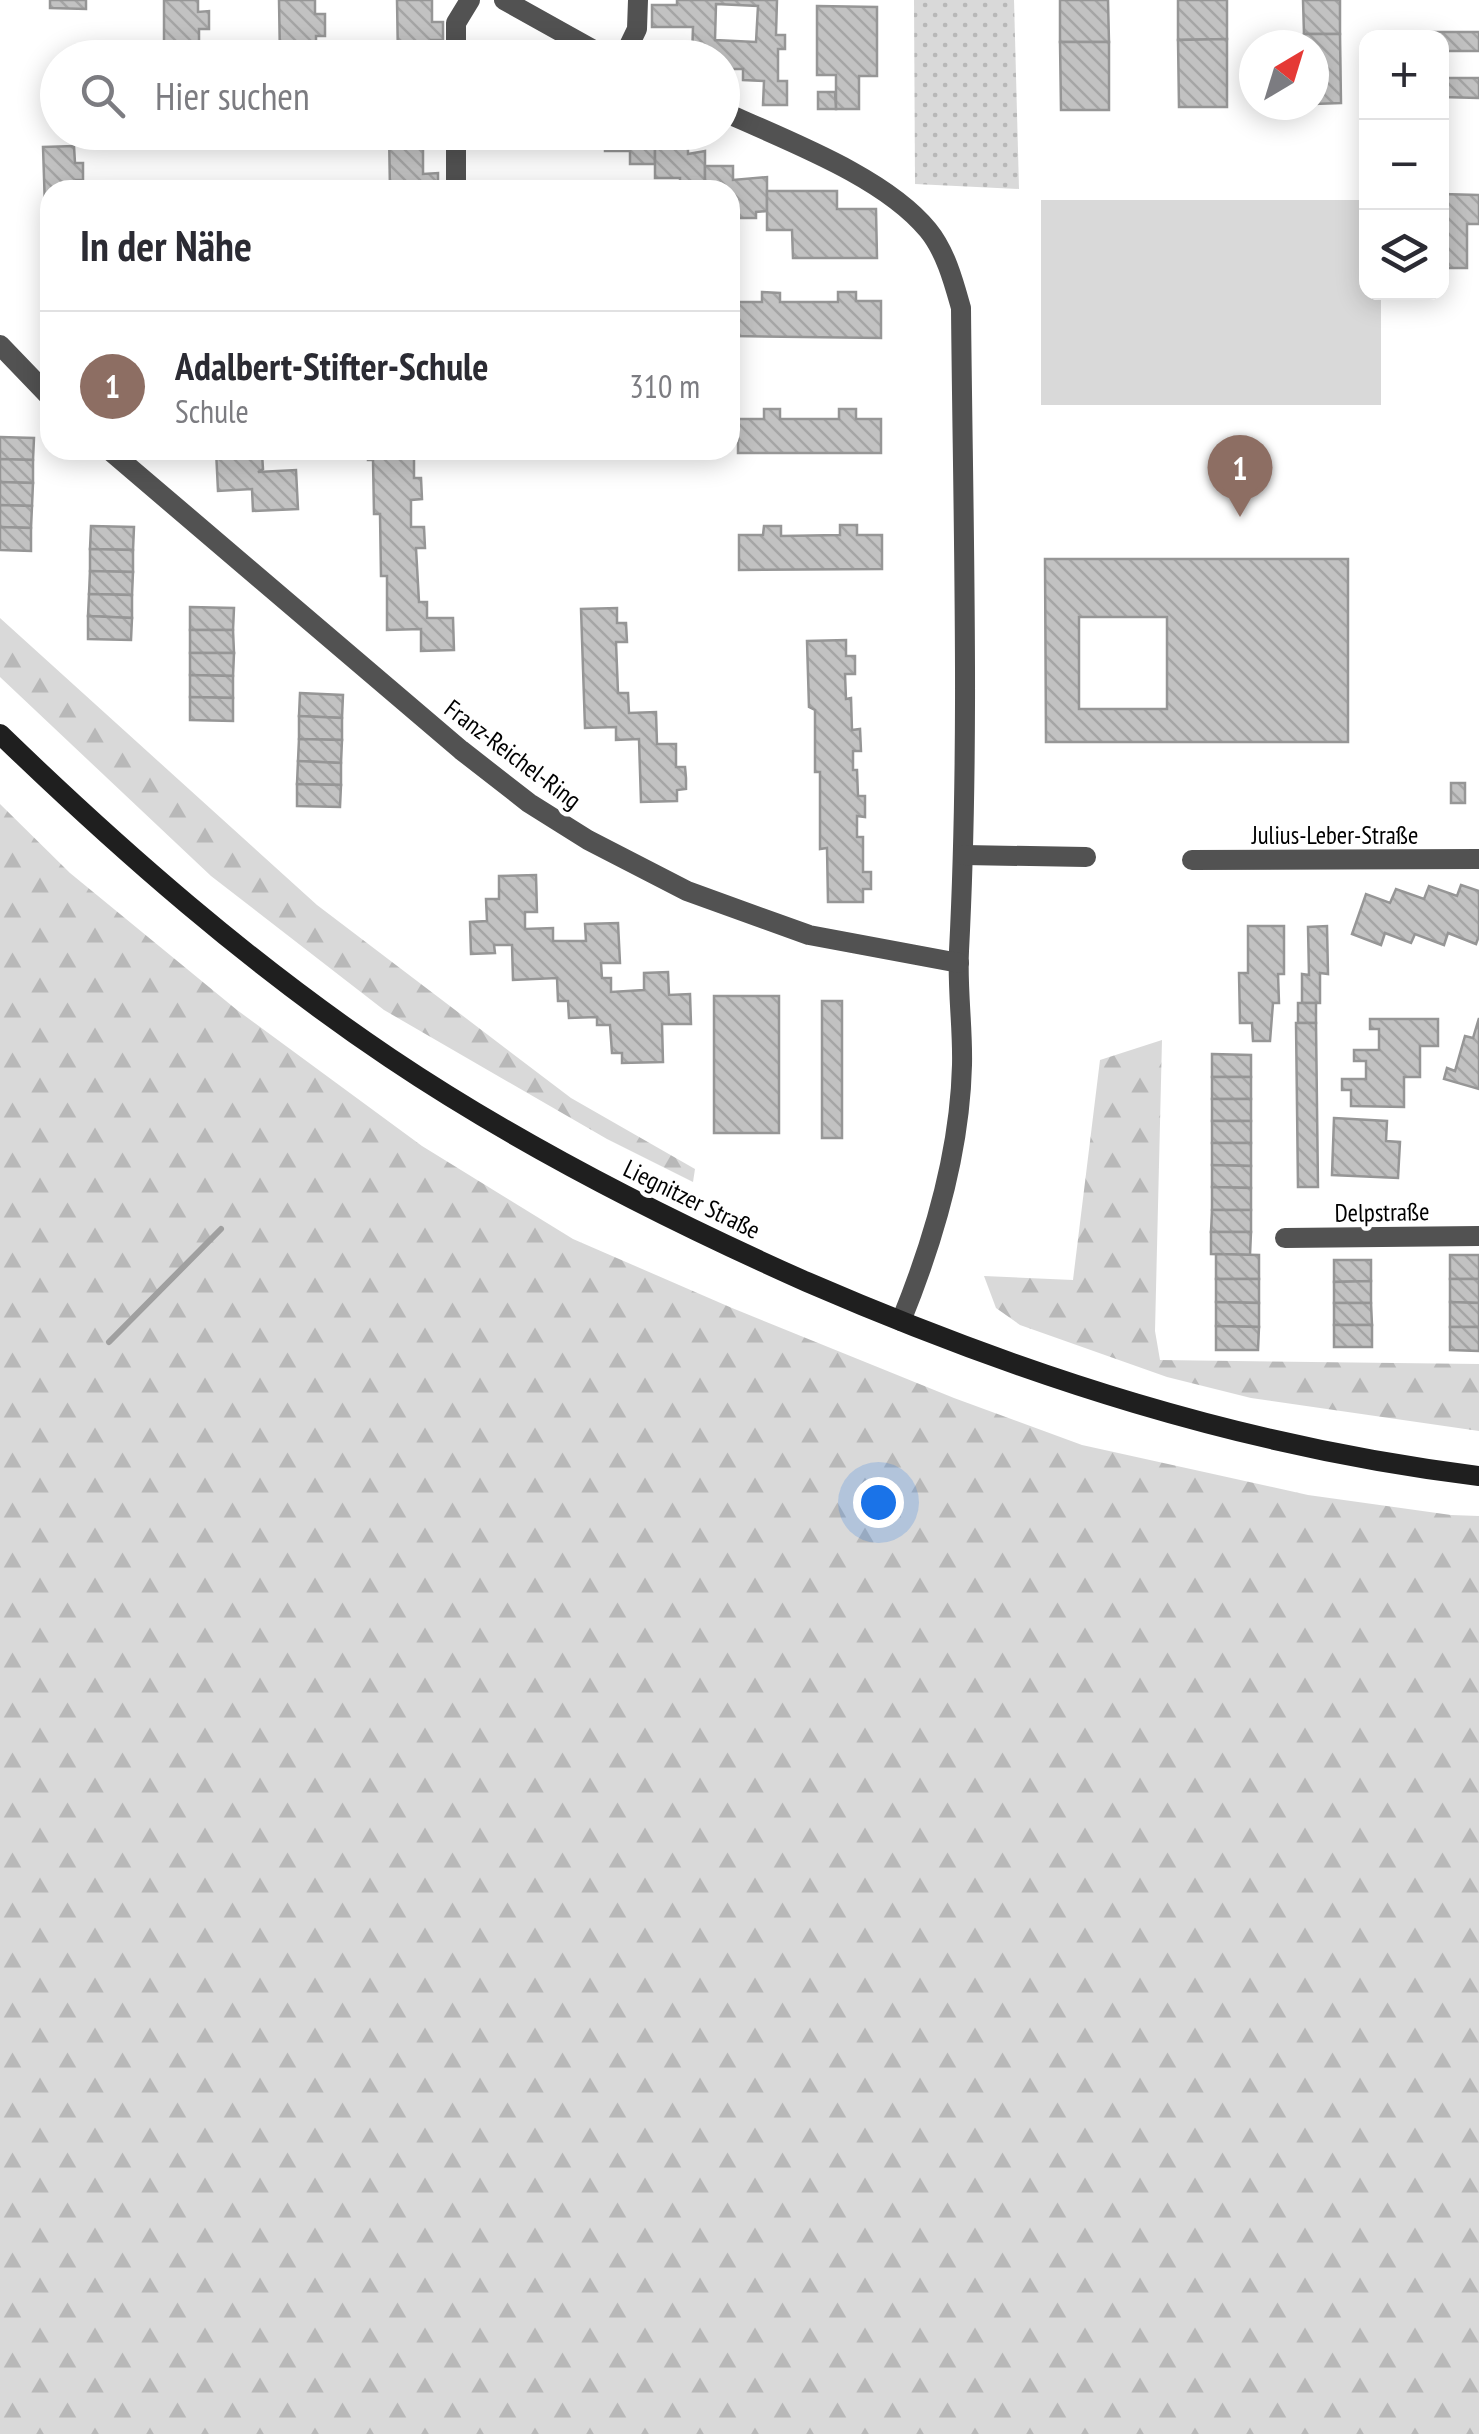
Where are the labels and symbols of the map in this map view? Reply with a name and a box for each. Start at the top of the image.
north arrow [1239,30,1329,120]
pin: 1 [1208,434,1272,517]
street label: Franz-Reichel-Ring [438,692,588,816]
street label: Julius-Leber-Straße [1251,819,1418,851]
street label: Liegnitzer Straße [618,1152,766,1246]
street label: Delpstraße [1334,1195,1430,1229]
your location [853,1477,904,1528]

